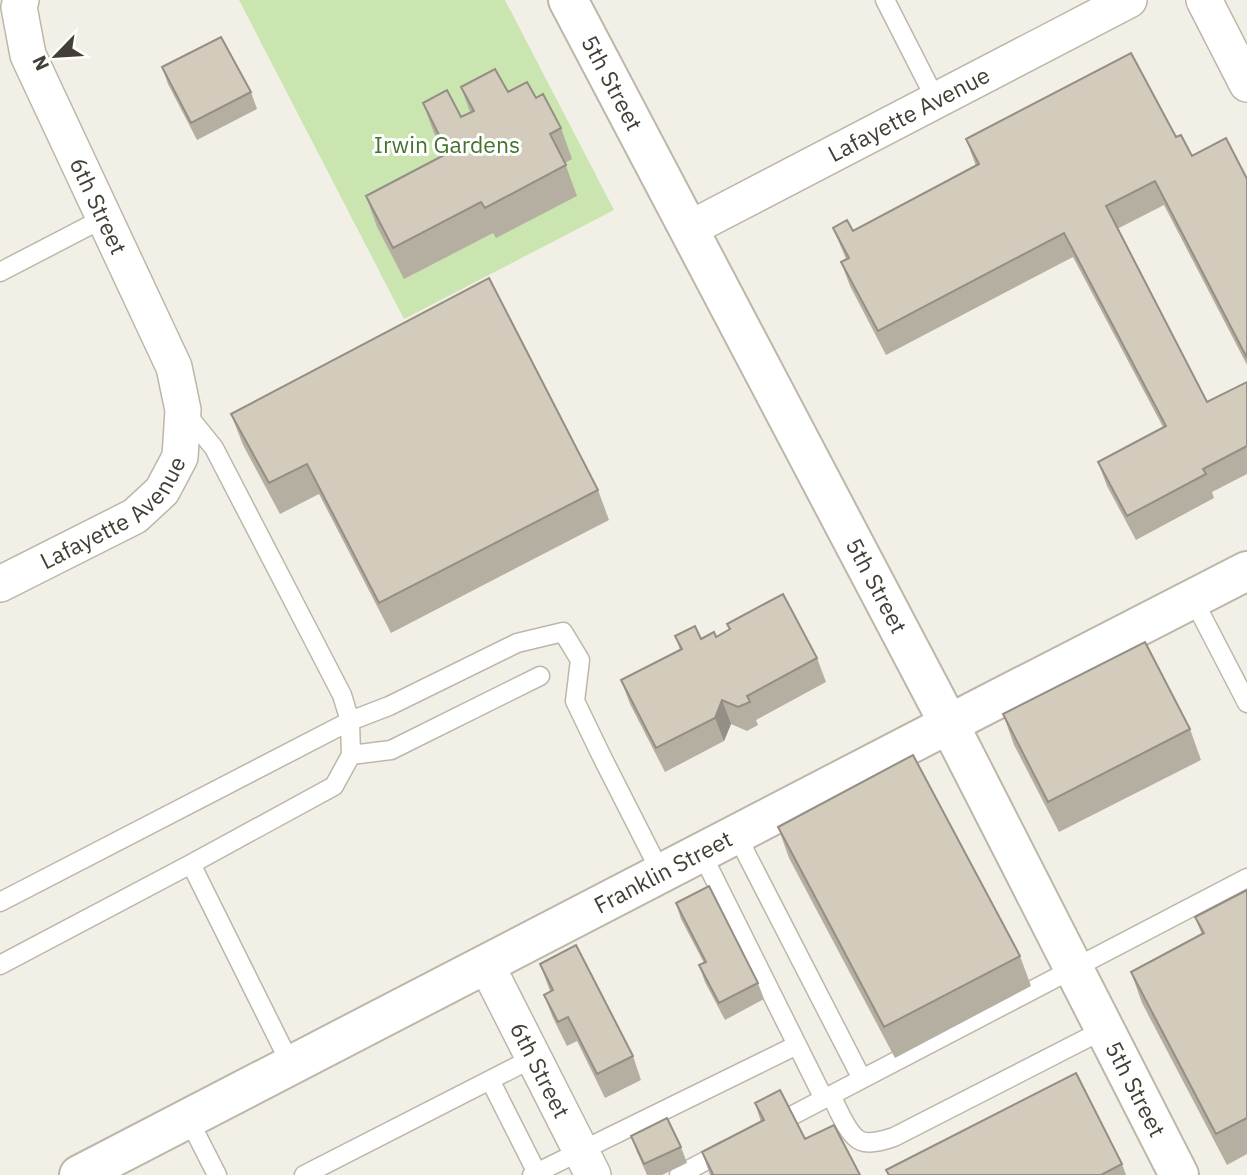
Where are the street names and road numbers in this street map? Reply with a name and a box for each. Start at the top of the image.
street label: 5th Street [575,30,650,136]
street label: Lafayette Avenue [823,59,995,168]
street label: 6th Street [63,152,134,259]
street label: Lafayette Avenue [35,451,192,575]
street label: 5th Street [840,533,915,638]
street label: Franklin Street [588,823,737,920]
street label: 6th Street [504,1017,578,1123]
street label: 5th Street [1099,1036,1173,1142]

